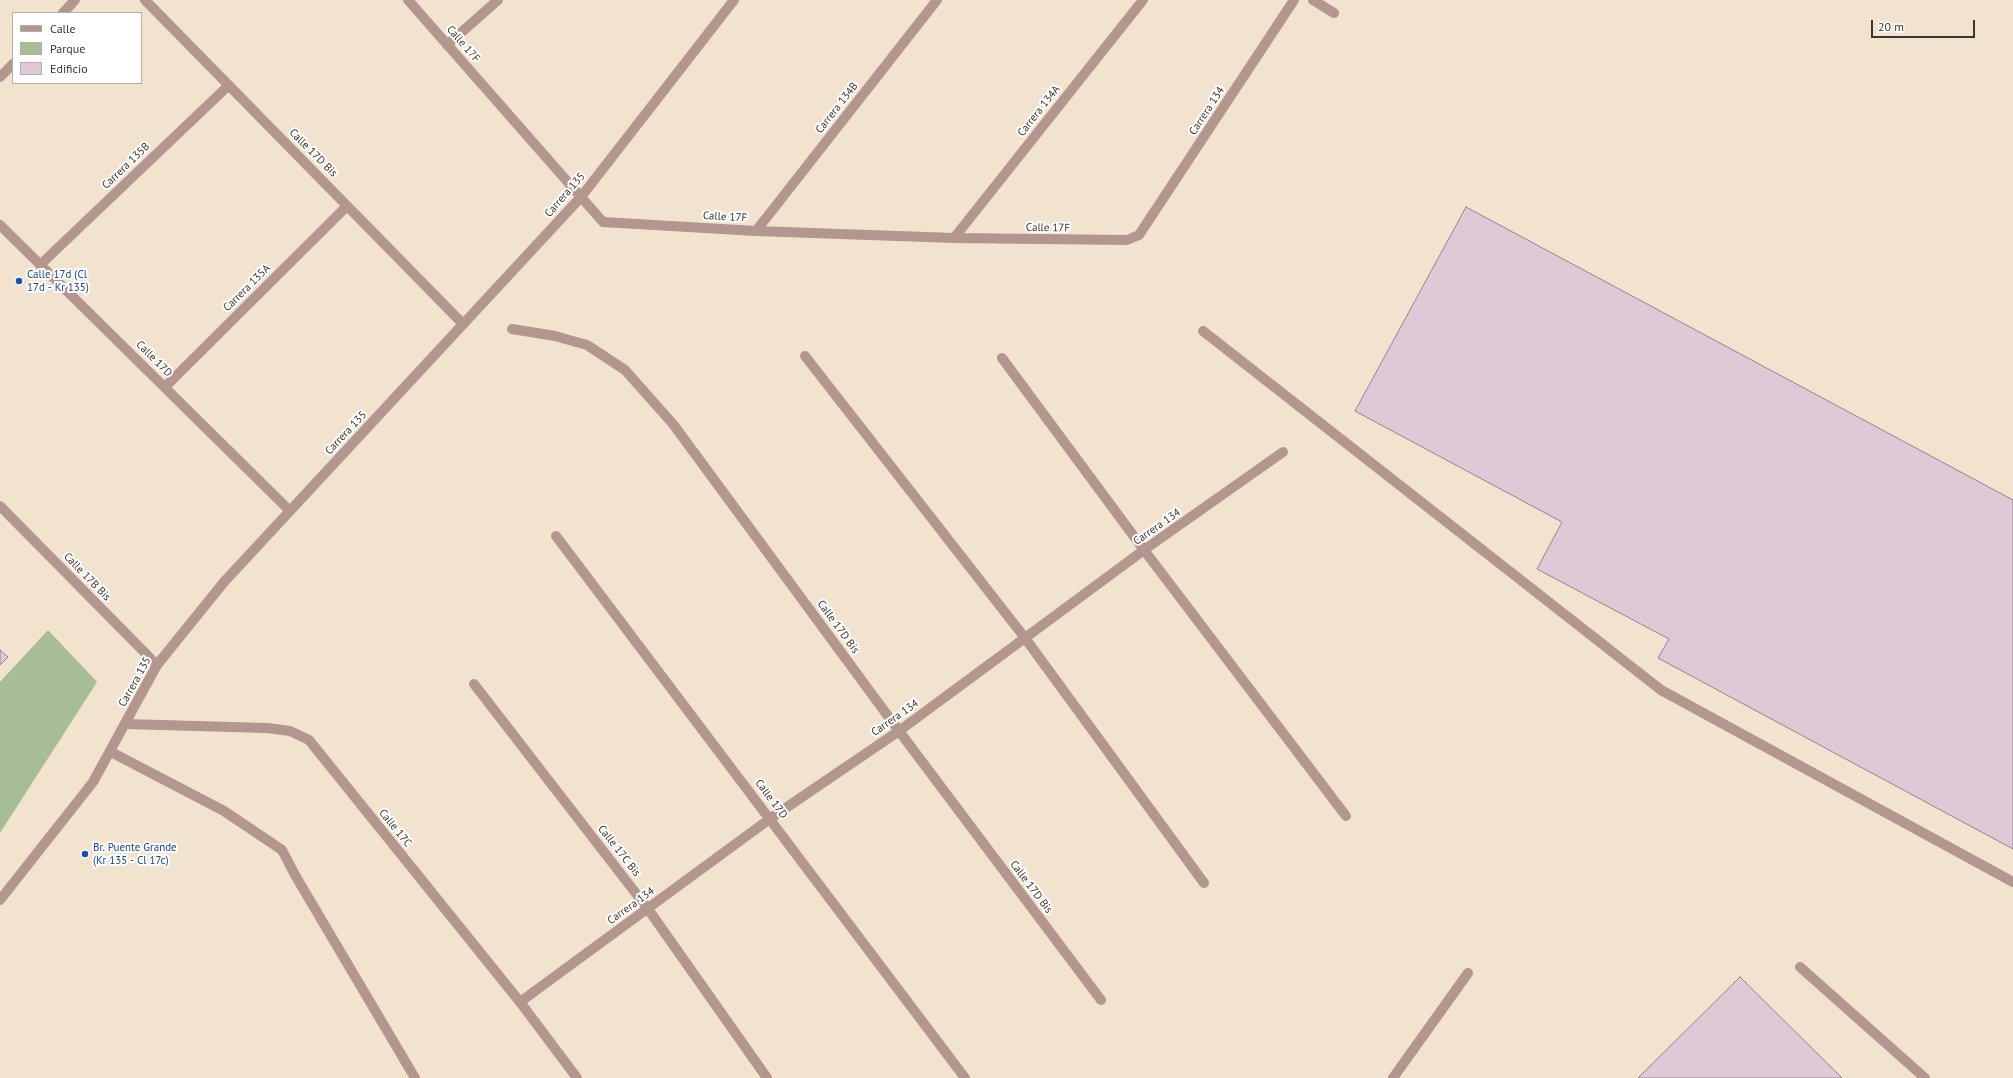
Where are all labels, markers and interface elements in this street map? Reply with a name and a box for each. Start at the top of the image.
legend [12,12,142,84]
scale bar [1873,12,1977,38]
text: 20 m [1878,19,1904,34]
text: Calle [50,21,76,36]
street label: Calle 17F [444,23,482,65]
text: Parque [50,41,85,56]
text: Edificio [50,61,88,76]
street label: Carrera 134B [813,80,861,136]
street label: Carrera 134A [1015,83,1063,139]
street label: Carrera 134 [1187,84,1227,138]
street label: Calle 17D Bis [286,126,340,180]
street label: Carrera 135B [99,140,153,192]
street label: Carrera 135 [542,170,588,220]
street label: Calle 17F [703,209,747,225]
street label: Calle 17F [1026,221,1070,235]
street label: Carrera 135A [221,262,273,314]
place label: Calle 17d (Cl 17d - Kr 135) [27,268,89,294]
marker: Calle 17d (Cl 17d - Kr 135) [14,276,24,286]
street label: Calle 17D [133,338,175,380]
street label: Carrera 135 [323,408,369,458]
street label: Carrera 134 [1131,506,1183,548]
street label: Calle 17B Bis [61,550,113,604]
street label: Calle 17D Bis [814,598,862,656]
street label: Carrera 135 [116,655,154,709]
street label: Carrera 134 [869,697,921,739]
street label: Calle 17D [752,777,790,821]
street label: Calle 17C [376,807,414,849]
street label: Calle 17C Bis [595,823,643,879]
place label: Br. Puente Grande (Kr 135 - Cl 17c) [93,841,177,867]
marker: Br. Puente Grande (Kr 135 - Cl 17c) [80,849,90,859]
street label: Calle 17D Bis [1007,858,1055,916]
street label: Carrera 134 [605,885,657,927]

